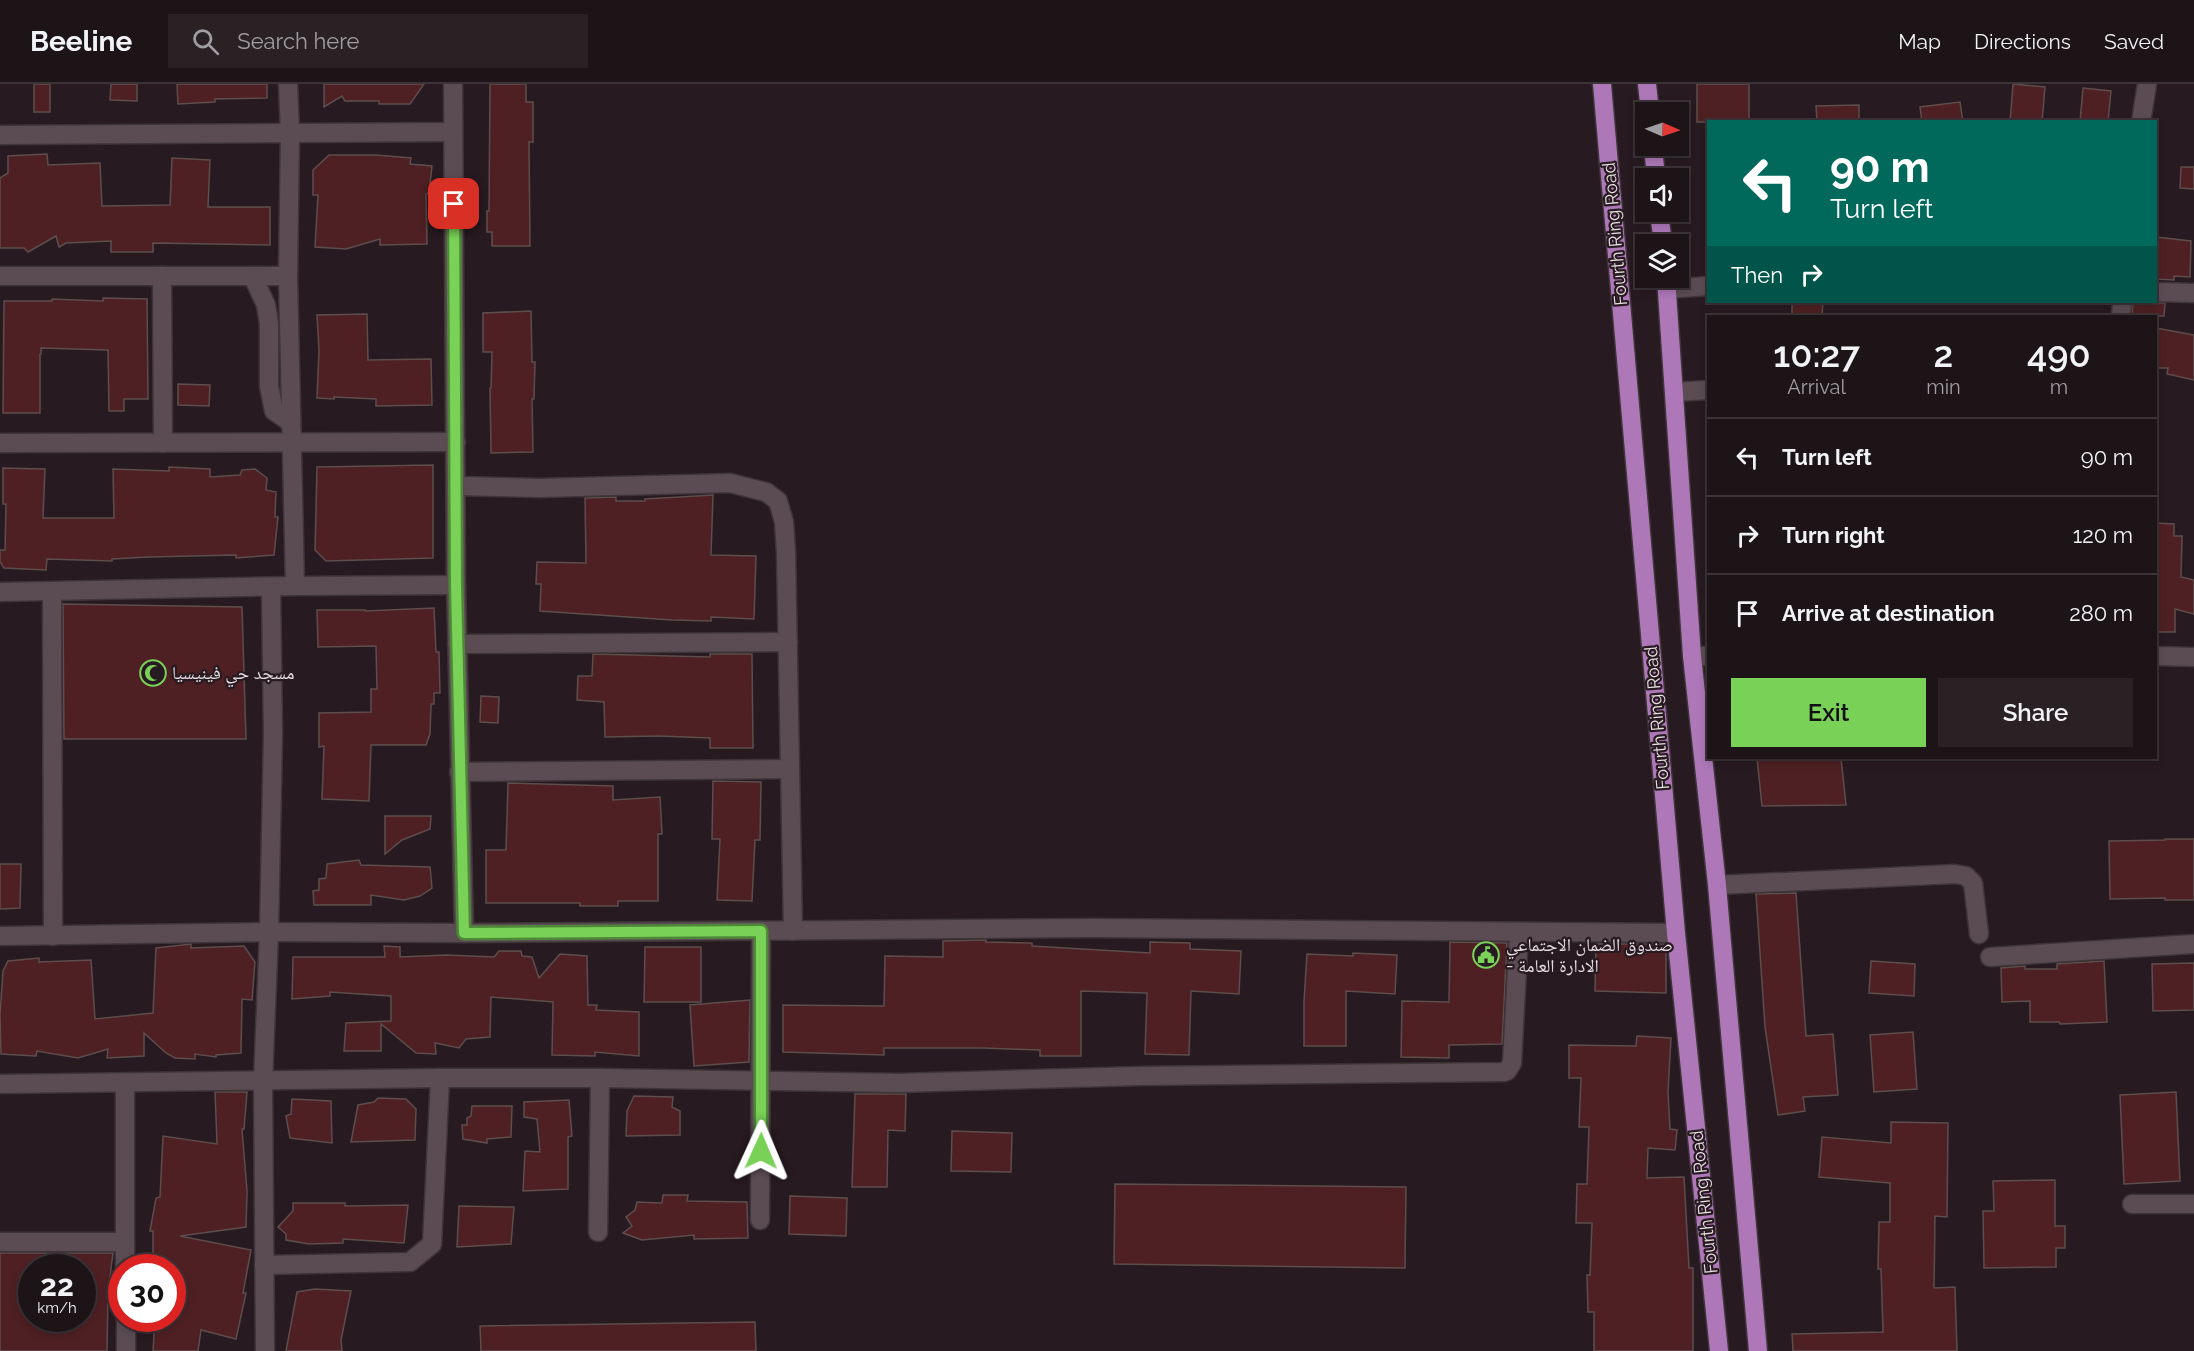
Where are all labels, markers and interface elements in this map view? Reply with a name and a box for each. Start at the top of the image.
search box [168,14,588,68]
text: Beeline [30,25,132,58]
icon: search [189,25,222,58]
text: Search here [237,28,359,54]
text: Map [1898,29,1941,54]
text: Directions [1974,29,2071,54]
text: Saved [2104,29,2164,54]
north arrow [1635,102,1689,156]
map controls [1635,102,1689,288]
text: 90 m [1830,143,1930,192]
icon: left [1731,144,1809,222]
street label: Fourth Ring Road [1598,161,1631,307]
button: sound [1635,168,1689,222]
pin [428,178,479,229]
icon: arrive [437,187,470,220]
text: Turn left [1830,193,1933,224]
button: layers [1635,234,1689,288]
icon: right [1795,258,1828,291]
text: Then [1731,262,1783,288]
text: 10:27 [1773,333,1860,375]
text: 2 [1934,333,1953,375]
text: 490 [2027,333,2091,375]
text: Arrival [1787,375,1846,399]
text: min [1926,375,1961,399]
text: m [2050,375,2068,399]
icon: left [1731,441,1764,474]
text: Turn left [1782,444,1872,470]
text: 90 m [2081,444,2133,470]
icon: right [1731,519,1764,552]
text: Turn right [1782,522,1885,548]
text: 120 m [2073,522,2133,548]
icon: arrive [1731,597,1764,630]
text: Arrive at destination [1782,600,1995,626]
text: 280 m [2069,600,2133,626]
street label: Fourth Ring Road [1640,645,1673,791]
mosque icon: مسجد حي فينيسيا [138,658,168,688]
place label: مسجد حي فينيسيا [172,662,294,688]
button: Exit [1731,678,1926,747]
button: Share [1938,678,2133,747]
place label: صندوق الضمان الاجتماعي - الادارة العامة [1506,934,1673,976]
public building icon: صندوق الضمان الاجتماعي - الادارة العامة [1471,940,1501,970]
position arrow [729,1119,793,1183]
street label: Fourth Ring Road [1686,1129,1721,1275]
speed limit sign: 30 [108,1254,186,1332]
text: 22 [40,1268,74,1303]
text: km/h [37,1299,77,1317]

